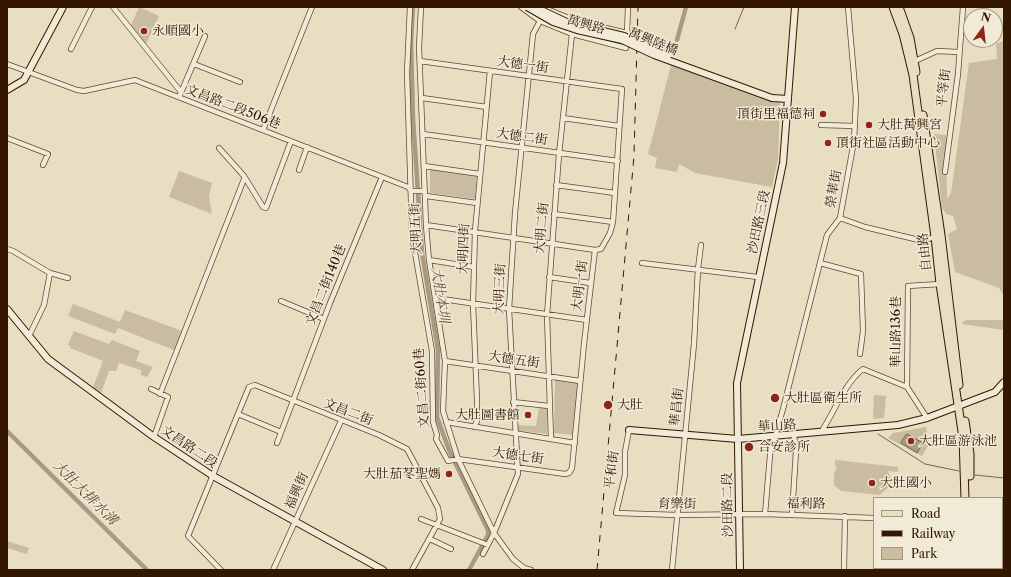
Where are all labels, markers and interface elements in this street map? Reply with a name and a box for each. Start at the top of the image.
north arrow [963,8,1003,48]
text: N [979,9,992,25]
street label: 萬興路 [565,12,607,38]
place label: 永順國小 [152,23,204,39]
street label: 萬興陸橋 [626,25,680,59]
marker: 永順國小 [139,26,149,36]
street label: 大德一街 [496,54,550,76]
street label: 平等街 [934,68,954,108]
street label: 文昌路二段506巷 [183,82,283,132]
place label: 頂街里福德祠 [737,106,815,122]
marker: 頂街里福德祠 [818,109,828,119]
place label: 大肚萬興宮 [877,117,942,133]
marker: 大肚萬興宮 [864,120,874,130]
street label: 大德二街 [495,126,549,148]
place label: 頂街社區活動中心 [836,135,940,151]
marker: 頂街社區活動中心 [823,138,833,148]
street label: 榮華街 [823,168,845,210]
street label: 沙田路三段 [745,189,773,255]
street label: 大明二街 [532,201,552,255]
street label: 大明五街 [407,203,425,255]
street label: 大明四街 [455,223,473,275]
street label: 自由路 [915,232,935,272]
street label: 文昌二街140巷 [303,242,349,328]
street label: 大明一街 [569,259,591,313]
street label: 大明三街 [491,263,509,315]
water label: 大肚本圳 [427,266,453,324]
street label: 華山路136巷 [888,296,904,368]
street label: 文昌二街60巷 [411,347,433,429]
street label: 大德五街 [487,349,541,371]
street label: 華昌街 [667,387,687,427]
place label: 大肚區衛生所 [784,390,862,406]
marker: 大肚區衛生所 [769,392,781,404]
street label: 文昌二街 [321,395,375,429]
place label: 大肚 [617,397,643,413]
marker: 大肚 [602,399,614,411]
place label: 大肚圖書館 [455,407,520,423]
marker: 大肚圖書館 [523,410,533,420]
street label: 華山路 [757,417,797,435]
street label: 文昌路二段 [158,422,220,472]
place label: 大肚區游泳池 [919,433,997,449]
marker: 大肚區游泳池 [906,436,916,446]
place label: 合安診所 [758,439,810,455]
marker: 合安診所 [743,441,755,453]
street label: 大德七街 [491,445,545,467]
street label: 平和街 [602,450,622,490]
water label: 大肚大排水溝 [49,457,121,529]
place label: 大肚茄苳聖媽 [363,466,441,482]
marker: 大肚茄苳聖媽 [444,469,454,479]
street label: 福興街 [282,470,312,512]
street label: 沙田路二段 [720,472,736,538]
place label: 大肚國小 [880,475,932,491]
marker: 大肚國小 [867,478,877,488]
street label: 育樂街 [658,496,696,512]
street label: 福利路 [786,496,826,512]
legend [873,497,1003,569]
text: Road [911,506,941,521]
text: Railway [911,526,956,541]
text: Park [911,546,937,561]

